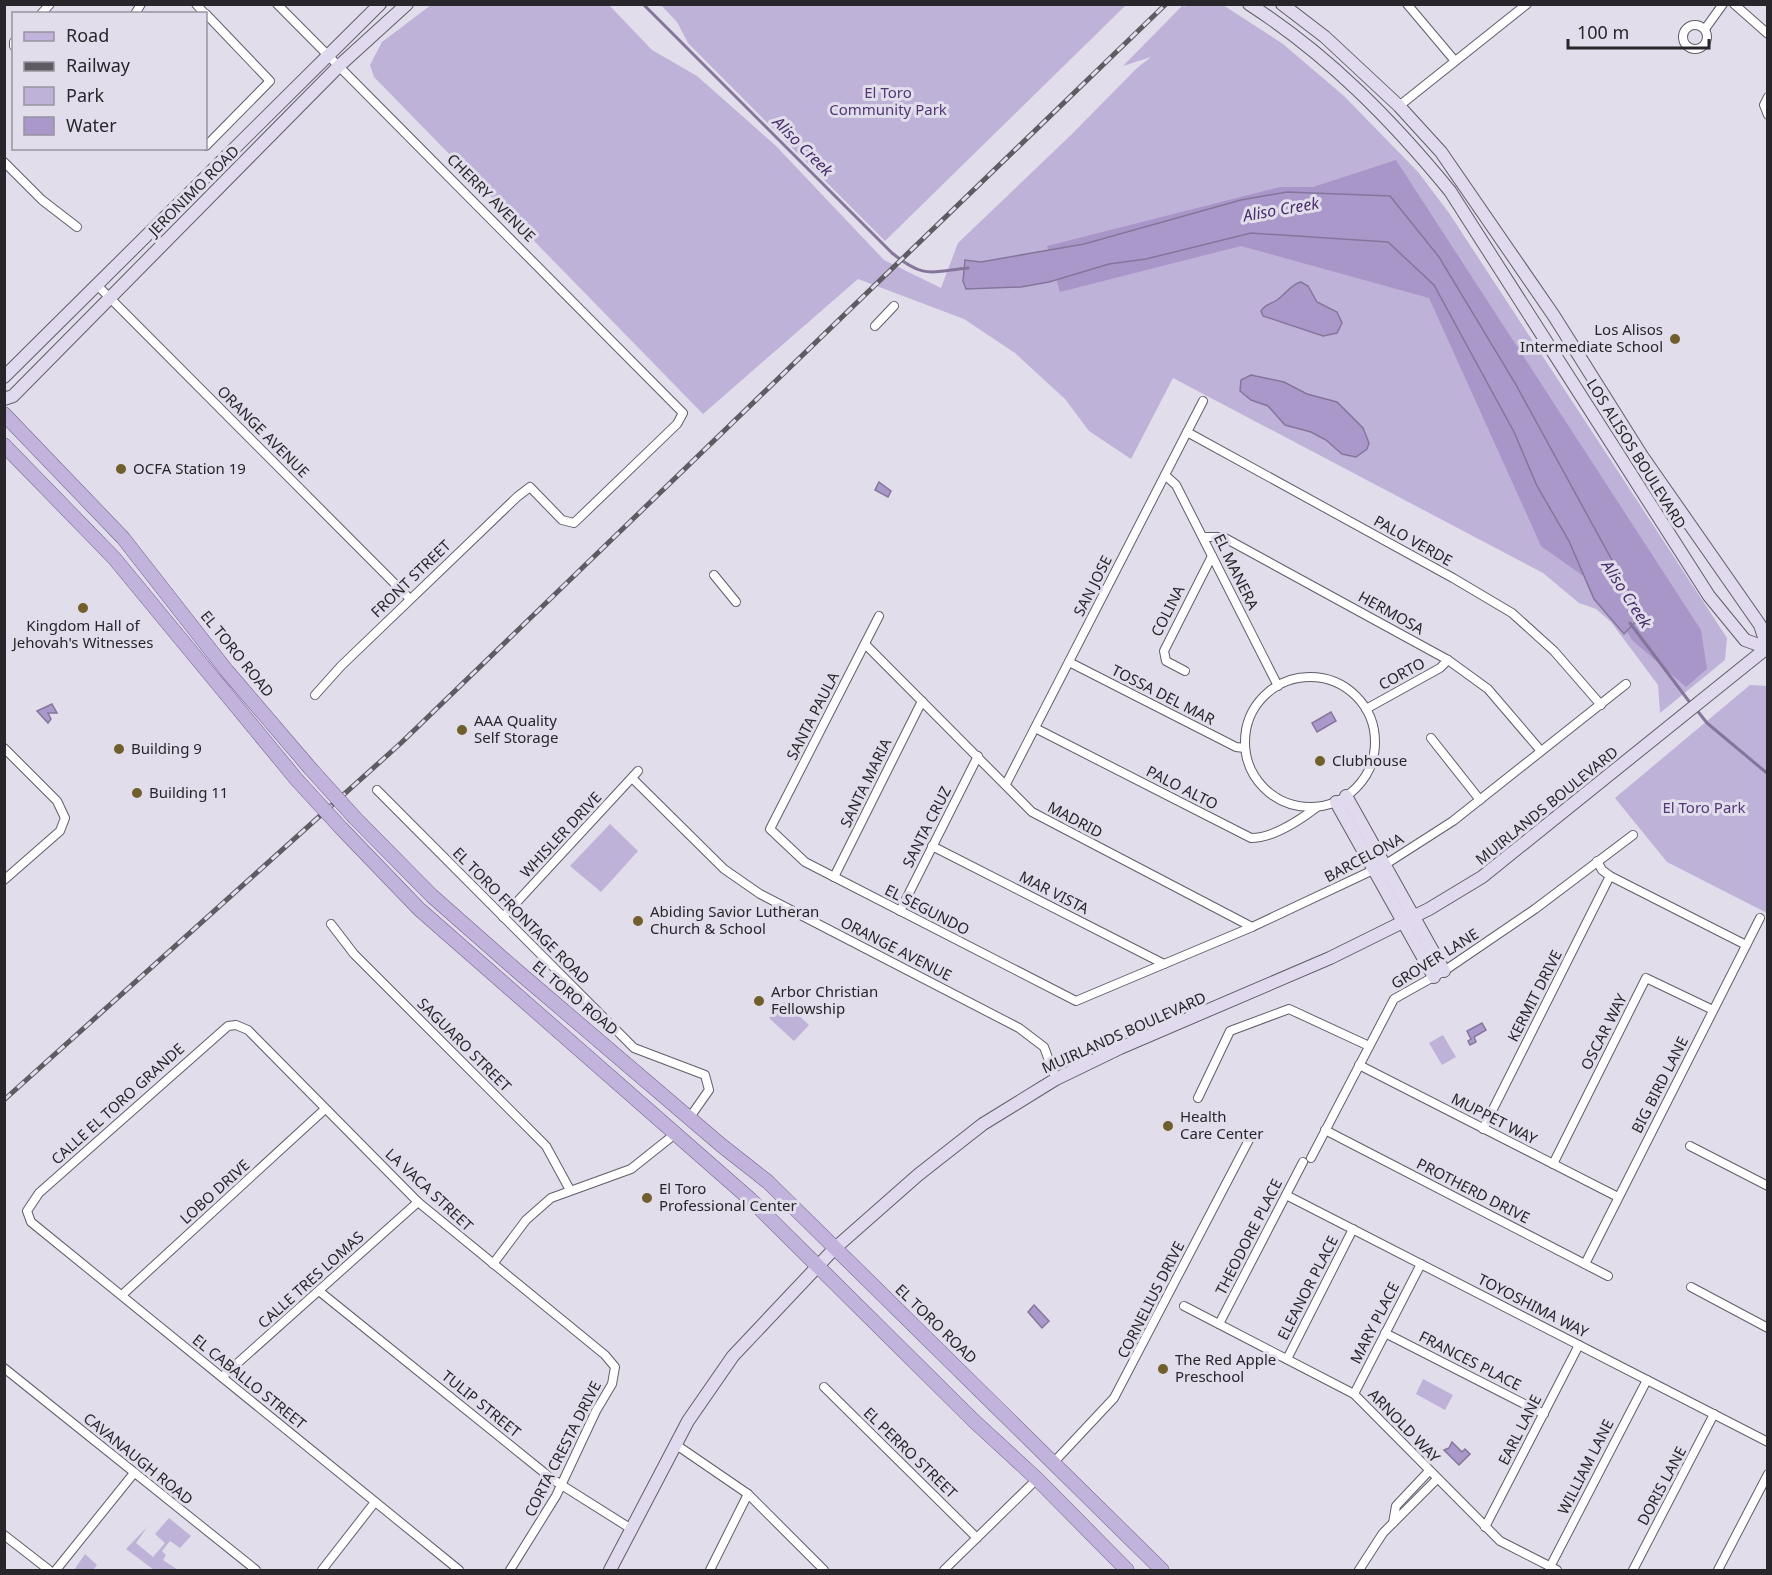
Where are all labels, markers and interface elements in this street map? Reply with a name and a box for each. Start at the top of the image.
legend [12,12,207,150]
scale bar [1568,12,1709,50]
text: 100 m [1577,20,1629,44]
text: Road [66,23,109,47]
text: Railway [66,53,131,77]
park label: El Toro Community Park [829,82,947,119]
text: Park [66,83,104,107]
water label: Aliso Creek [767,110,839,182]
text: Water [66,113,117,137]
street label: JERONIMO ROAD [142,141,243,241]
street label: CHERRY AVENUE [443,149,540,246]
water label: Aliso Creek [1240,191,1322,227]
place label: Los Alisos Intermediate School [1520,319,1663,356]
marker: Los Alisos Intermediate School [1668,332,1682,346]
street label: LOS ALISOS BOULEVARD [1583,375,1691,532]
street label: ORANGE AVENUE [213,381,314,482]
place label: OCFA Station 19 [133,458,246,478]
marker: OCFA Station 19 [114,462,128,476]
street label: PALO VERDE [1371,510,1456,570]
street label: EL MANERA [1210,530,1264,613]
street label: FRONT STREET [366,535,455,621]
street label: SAN JOSE [1068,552,1116,619]
water label: Aliso Creek [1596,555,1658,633]
street label: COLINA [1146,581,1189,640]
street label: HERMOSA [1355,586,1428,639]
marker: Kingdom Hall of Jehovah's Witnesses [76,601,90,615]
street label: EL TORO ROAD [197,606,279,701]
place label: Kingdom Hall of Jehovah's Witnesses [11,615,153,652]
street label: CORTO [1375,652,1428,694]
street label: TOSSA DEL MAR [1108,659,1219,729]
street label: SANTA PAULA [781,668,843,763]
place label: AAA Quality Self Storage [474,710,558,747]
marker: AAA Quality Self Storage [455,723,469,737]
street label: SANTA MARIA [835,734,896,831]
place label: Building 9 [131,738,202,758]
street label: MUIRLANDS BOULEVARD [1471,741,1622,869]
marker: Building 9 [112,742,126,756]
place label: Clubhouse [1332,750,1407,770]
marker: Clubhouse [1313,754,1327,768]
street label: PALO ALTO [1143,760,1222,814]
place label: Building 11 [149,782,228,802]
street label: SANTA CRUZ [897,783,955,870]
marker: Building 11 [130,786,144,800]
street label: WHISLER DRIVE [515,787,605,882]
street label: MADRID [1045,796,1106,842]
park label: El Toro Park [1662,797,1746,817]
street label: BARCELONA [1321,828,1407,886]
street label: EL TORO FRONTAGE ROAD [449,842,595,988]
street label: MAR VISTA [1016,866,1093,918]
street label: EL SEGUNDO [882,879,973,939]
place label: Abiding Savior Lutheran Church & School [650,901,819,938]
street label: ORANGE AVENUE [837,911,955,985]
marker: Abiding Savior Lutheran Church & School [631,914,645,928]
street label: GROVER LANE [1387,923,1482,993]
street label: KERMIT DRIVE [1502,946,1566,1045]
street label: EL TORO ROAD [529,955,623,1039]
place label: Arbor Christian Fellowship [771,981,878,1018]
street label: MUIRLANDS BOULEVARD [1038,987,1209,1077]
street label: OSCAR WAY [1575,990,1631,1073]
street label: SAGUARO STREET [414,993,516,1096]
marker: Arbor Christian Fellowship [752,994,766,1008]
street label: BIG BIRD LANE [1626,1033,1692,1136]
street label: CALLE EL TORO GRANDE [47,1038,188,1168]
street label: MUPPET WAY [1448,1088,1541,1149]
place label: Health Care Center [1180,1106,1263,1143]
marker: Health Care Center [1161,1119,1175,1133]
street label: LA VACA STREET [382,1143,478,1236]
street label: PROTHERD DRIVE [1414,1153,1533,1227]
street label: LOBO DRIVE [175,1155,253,1228]
street label: THEODORE PLACE [1210,1175,1286,1298]
place label: El Toro Professional Center [659,1178,797,1215]
marker: El Toro Professional Center [640,1191,654,1205]
street label: CALLE TRES LOMAS [253,1226,368,1332]
street label: ELEANOR PLACE [1272,1232,1342,1343]
street label: CORNELIUS DRIVE [1112,1238,1188,1361]
street label: TOYOSHIMA WAY [1475,1269,1593,1342]
street label: MARY PLACE [1345,1278,1403,1367]
street label: EL TORO ROAD [892,1279,982,1367]
street label: FRANCES PLACE [1416,1326,1525,1394]
street label: EL CABALLO STREET [189,1329,311,1434]
place label: The Red Apple Preschool [1175,1349,1276,1386]
marker: The Red Apple Preschool [1156,1362,1170,1376]
street label: TULIP STREET [438,1365,526,1442]
street label: CORTA CRESTA DRIVE [519,1377,605,1520]
street label: ARNOLD WAY [1364,1384,1445,1467]
street label: EARL LANE [1493,1391,1545,1468]
street label: EL PERRO STREET [860,1402,962,1503]
street label: CAVANAUGH ROAD [80,1408,198,1509]
street label: WILLIAM LANE [1553,1416,1618,1517]
street label: DORIS LANE [1632,1443,1690,1528]

